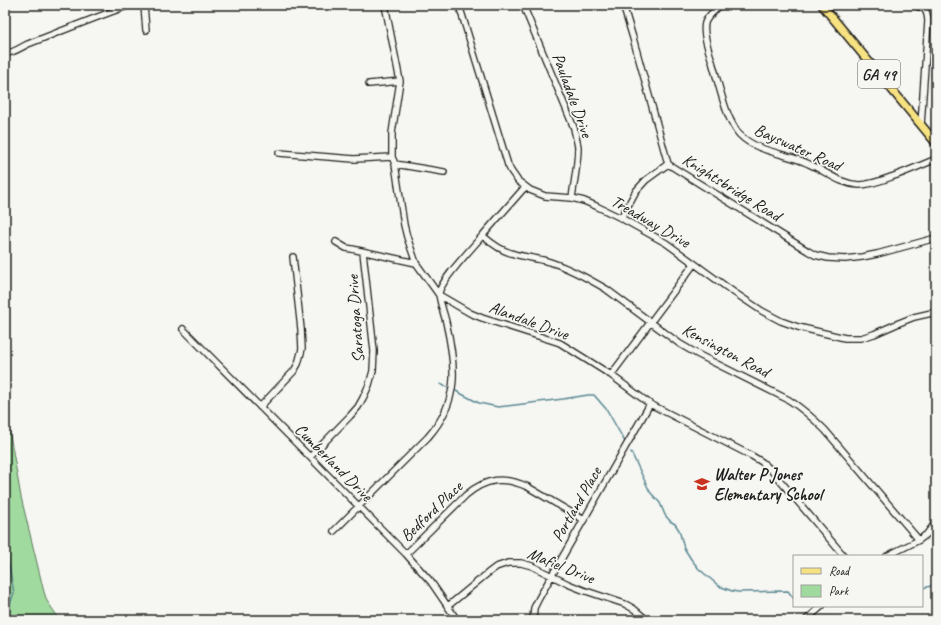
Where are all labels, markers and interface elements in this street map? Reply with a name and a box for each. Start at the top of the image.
street label: Pauladale Drive [548,50,598,141]
road number: GA 49 [858,60,900,88]
street label: Bayswater Road [751,119,847,177]
street label: Knightsbridge Road [679,149,787,227]
street label: Treadway Drive [608,190,695,253]
street label: Saratoga Drive [342,273,369,364]
street label: Alandale Drive [486,296,573,345]
street label: Kensington Road [679,319,775,383]
street label: Cumberland Drive [290,419,378,507]
street label: Portland Place [547,462,607,545]
place label: Walter P Jones Elementary School [714,464,825,505]
school or university icon: Walter P Jones Elementary School [693,475,711,493]
street label: Bedford Place [396,476,468,546]
street label: Mafiel Drive [524,543,599,589]
legend [793,555,923,607]
text: Road [829,563,851,579]
text: Park [829,583,850,599]

